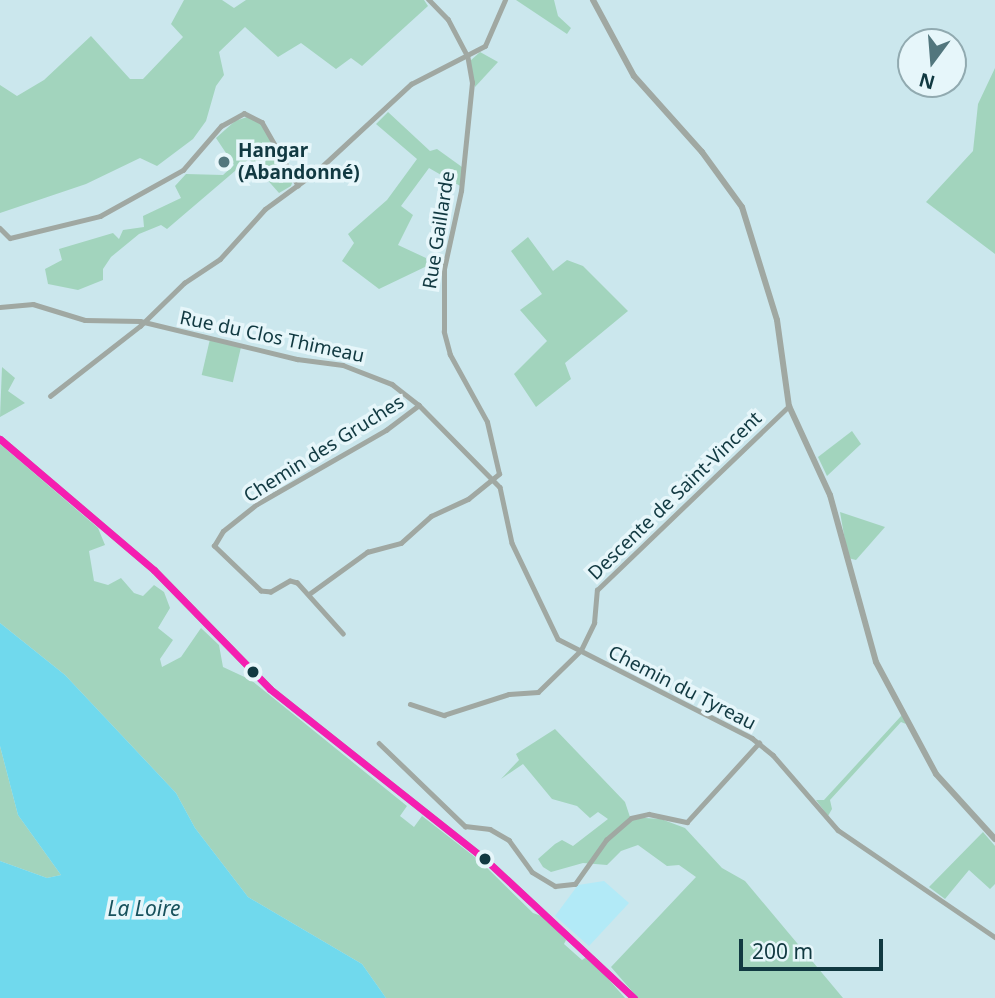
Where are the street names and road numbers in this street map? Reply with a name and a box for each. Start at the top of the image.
street label: Rue Gaillarde [418,169,460,291]
street label: Rue du Clos Thimeau [178,306,366,368]
street label: Chemin des Gruches [240,390,408,508]
street label: Descente de Saint-Vincent [584,407,766,585]
street label: Chemin du Tyreau [604,641,760,735]

